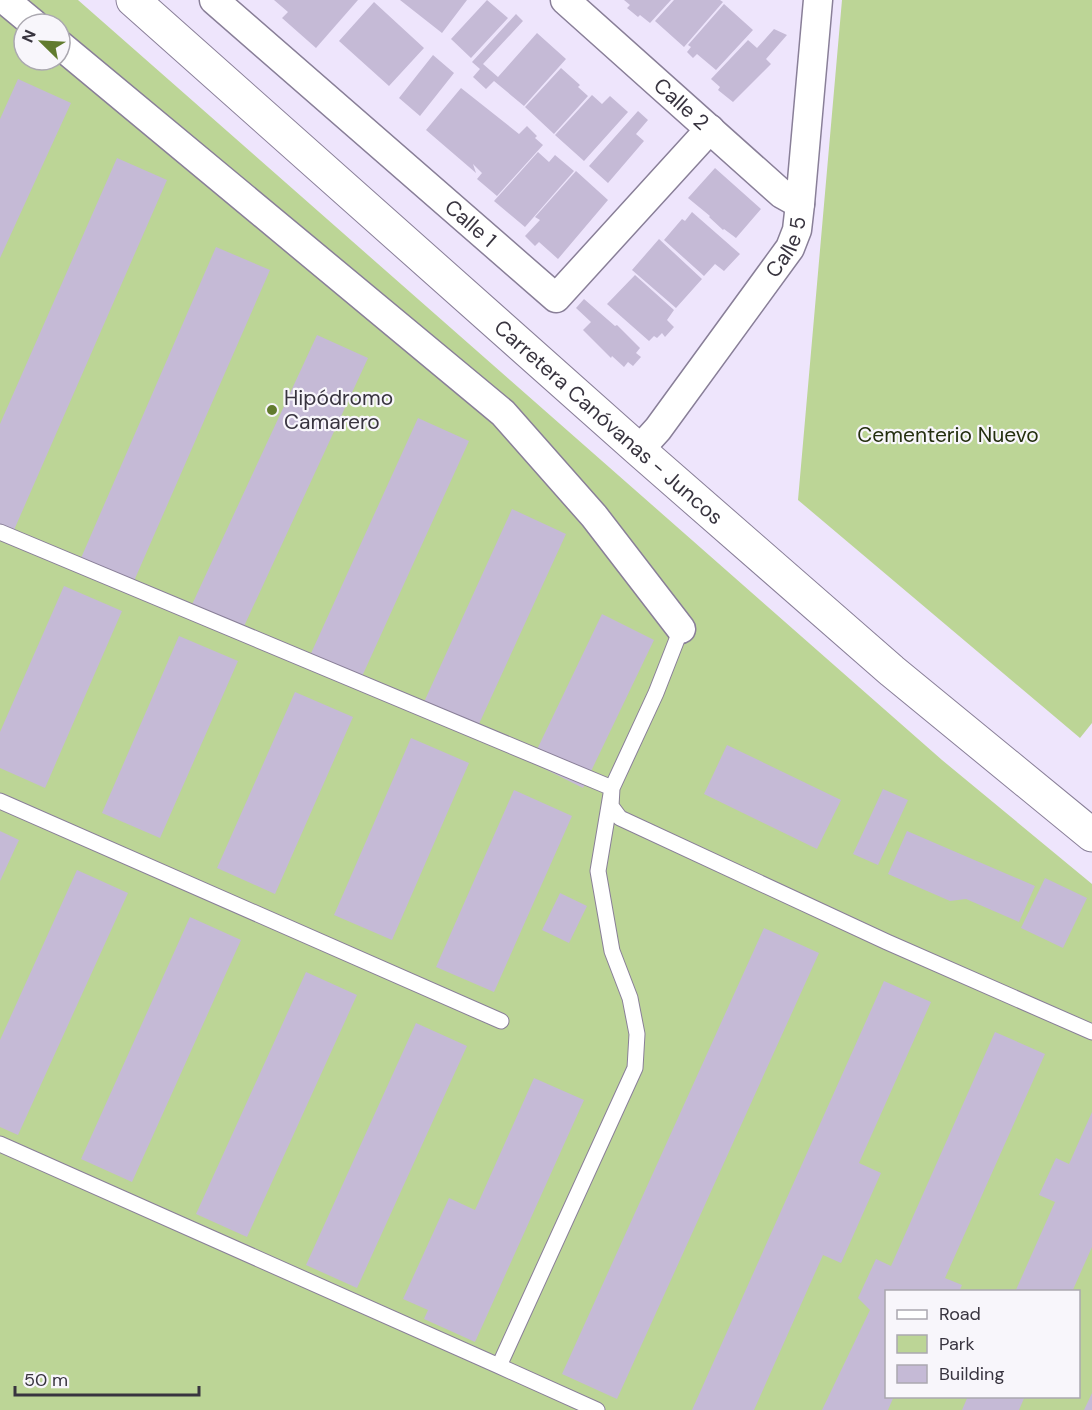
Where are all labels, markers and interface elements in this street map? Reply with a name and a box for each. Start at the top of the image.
north arrow [12,12,72,72]
text: N [17,27,41,46]
street label: Calle 2 [648,72,715,136]
street label: Calle 1 [439,193,502,254]
street label: Calle 5 [759,215,812,283]
street label: Carretera Canóvanas - Juncos [488,314,729,531]
place label: Hipódromo Camarero [284,384,393,436]
marker: Hipódromo Camarero [265,403,279,417]
park label: Cementerio Nuevo [857,421,1039,449]
legend [885,1290,1080,1398]
text: Road [939,1302,981,1326]
text: Park [939,1332,975,1356]
scale bar [15,1359,200,1397]
text: Building [939,1362,1004,1386]
text: 50 m [24,1368,68,1392]

